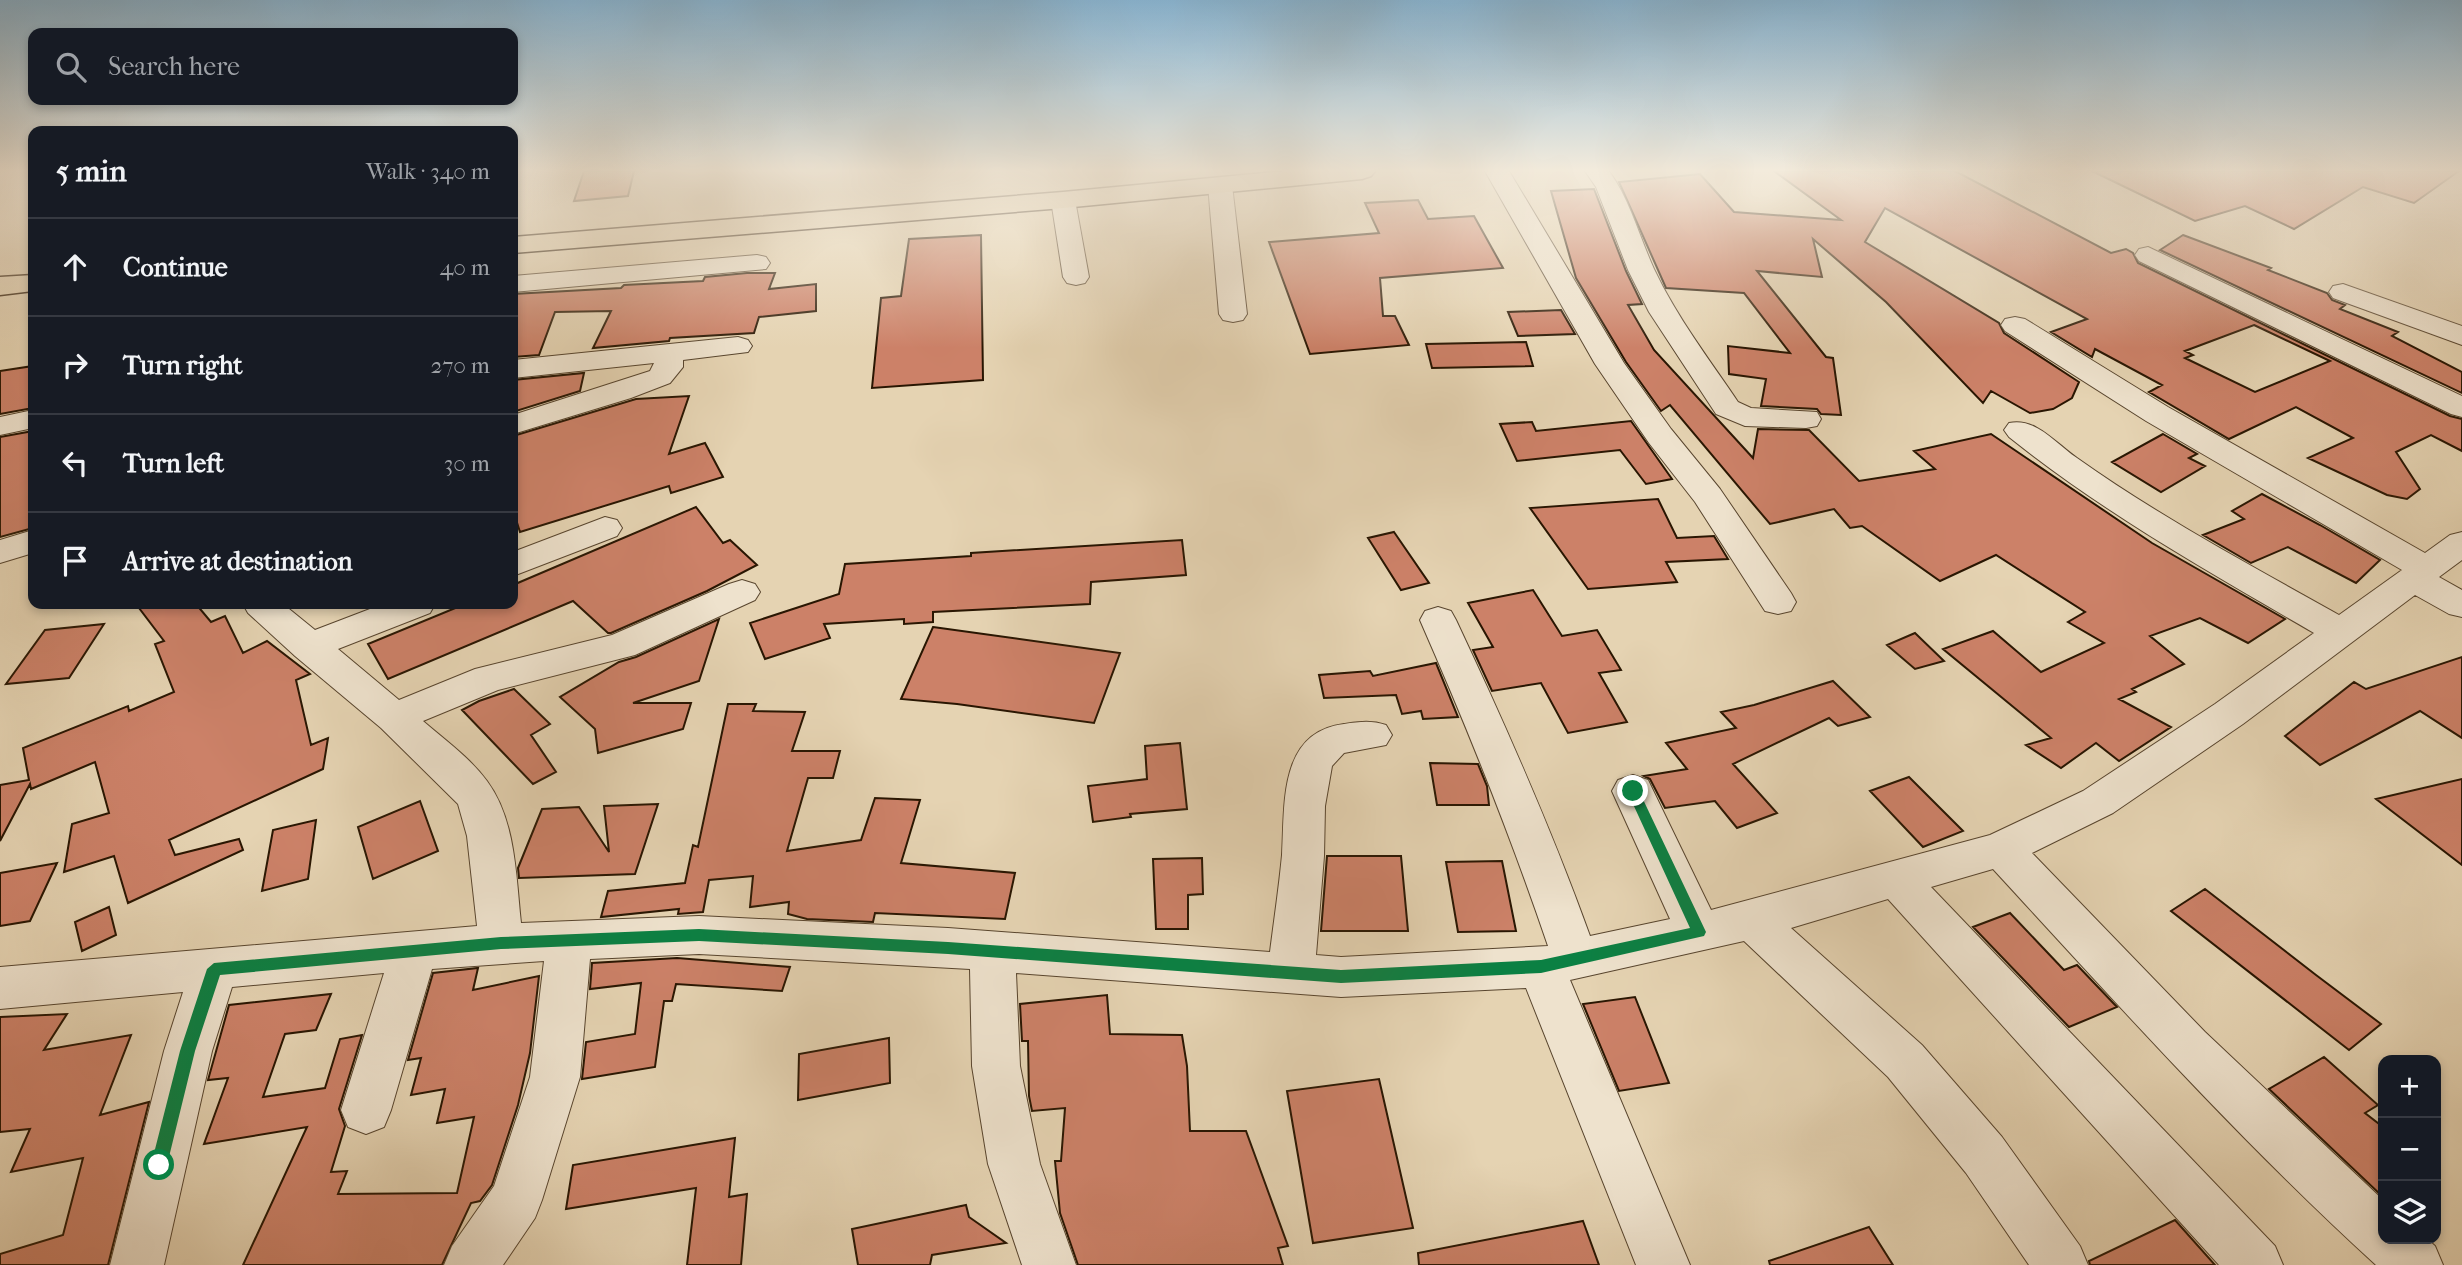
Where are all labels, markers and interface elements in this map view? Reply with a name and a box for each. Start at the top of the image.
search box [28,28,518,105]
icon: search [52,48,90,86]
text: Search here [108,51,240,82]
text: 5 min [56,154,127,189]
text: Walk · 340 m [366,158,490,185]
icon: ahead [56,248,94,286]
text: Continue [123,252,228,283]
text: 40 m [440,254,490,281]
icon: right [56,346,94,384]
text: Turn right [123,350,243,381]
text: 270 m [430,352,490,379]
icon: left [56,444,94,482]
text: Turn left [123,448,224,479]
text: 30 m [444,450,490,477]
icon: arrive [56,542,94,580]
text: Arrive at destination [123,546,353,577]
route end [1617,775,1648,806]
map controls [2378,1055,2441,1244]
button: + [2378,1055,2441,1118]
button: − [2378,1118,2441,1181]
route start [143,1149,174,1180]
button: layers [2378,1181,2441,1244]

